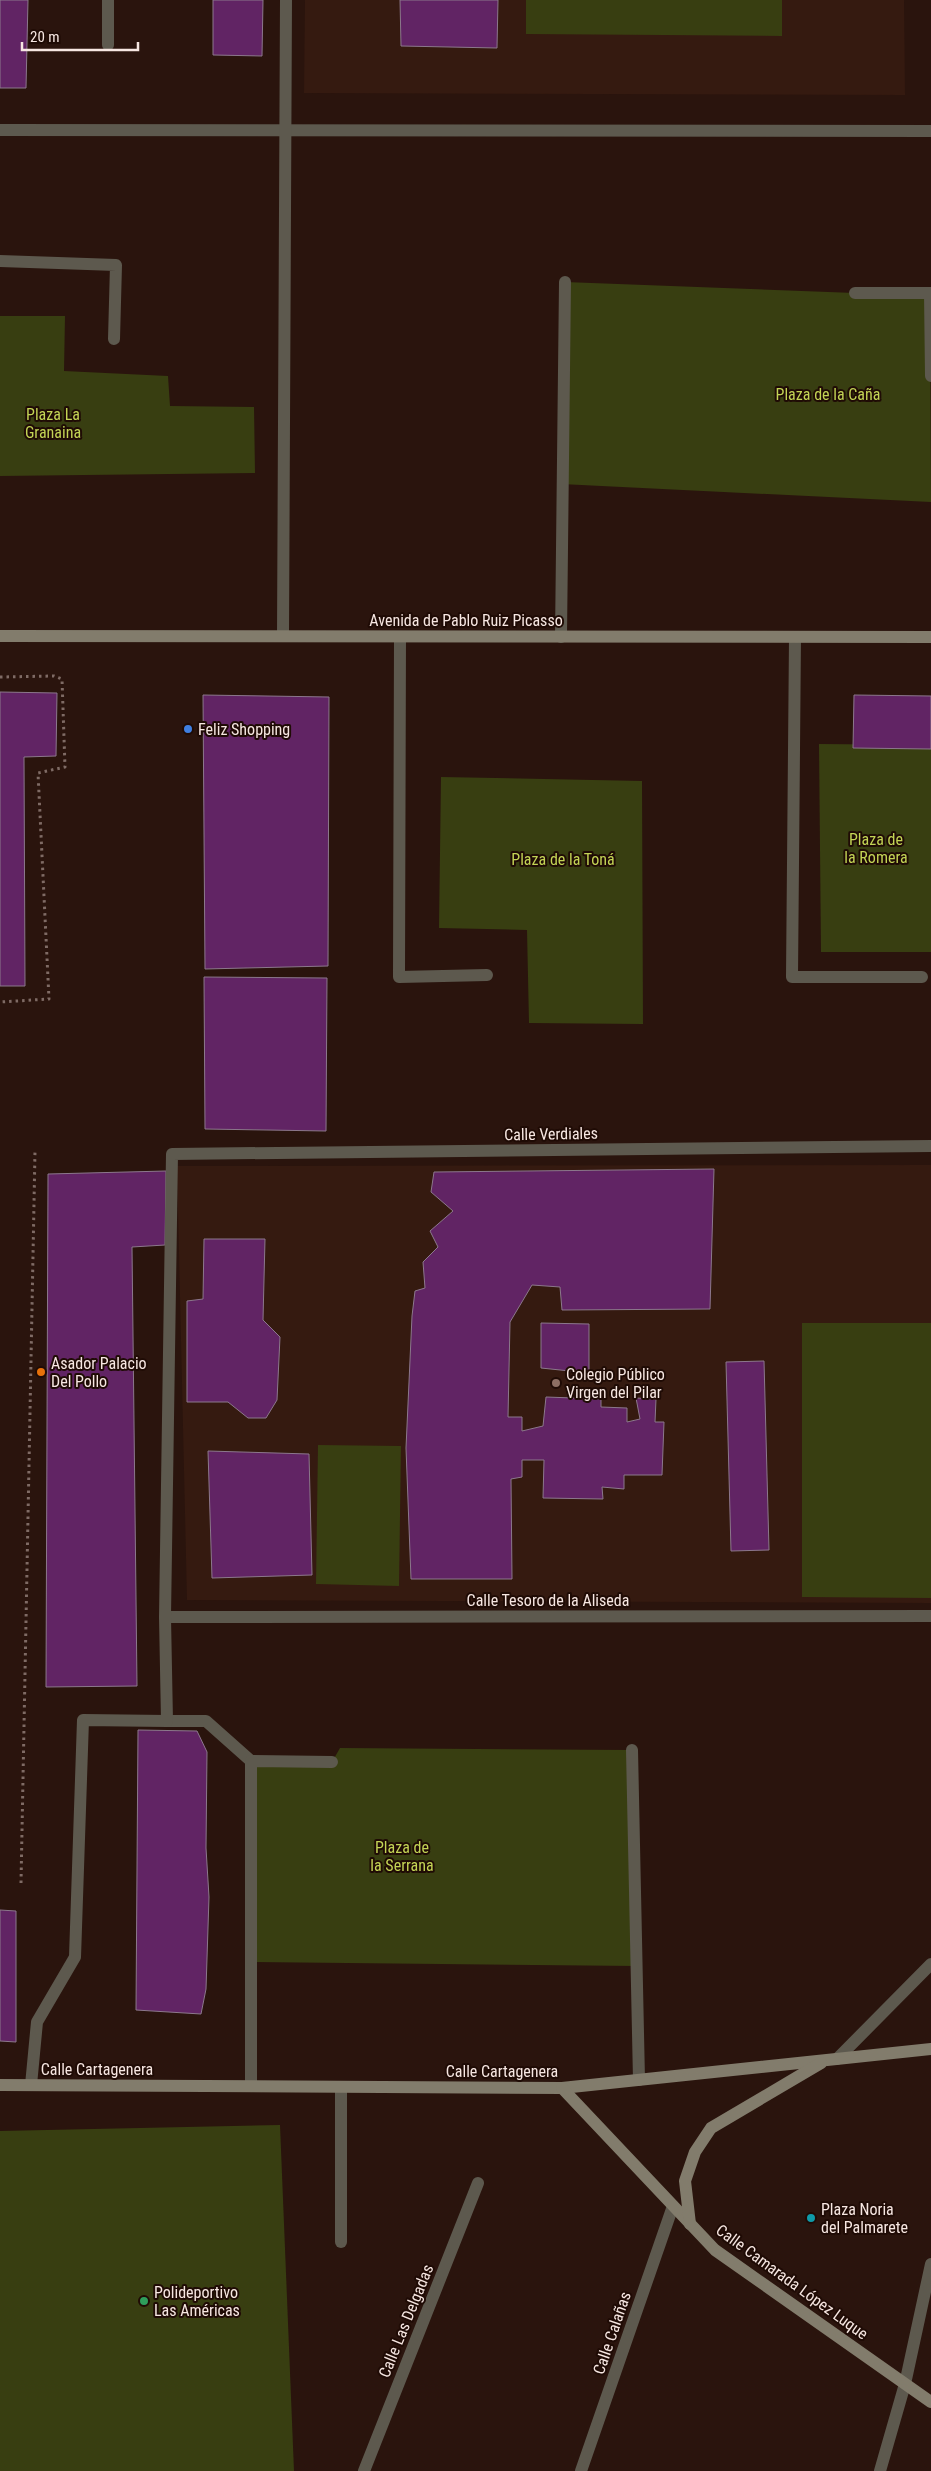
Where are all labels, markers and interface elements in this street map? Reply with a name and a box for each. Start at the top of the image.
scale bar [22,20,139,52]
text: 20 m [30,28,60,46]
park label: Plaza de la Caña [776,385,880,404]
park label: Plaza La Granaina [25,405,81,442]
street label: Avenida de Pablo Ruiz Picasso [369,611,563,630]
place label: Feliz Shopping [198,720,290,739]
marker: Feliz Shopping [182,723,194,735]
park label: Plaza de la Romera [844,830,908,867]
park label: Plaza de la Toná [511,850,615,869]
street label: Calle Verdiales [504,1124,598,1144]
place label: Asador Palacio Del Pollo [51,1354,147,1391]
place label: Colegio Público Virgen del Pilar [566,1365,665,1402]
marker: Asador Palacio Del Pollo [35,1366,47,1378]
marker: Colegio Público Virgen del Pilar [550,1377,562,1389]
street label: Calle Tesoro de la Aliseda [467,1591,629,1610]
park label: Plaza de la Serrana [370,1838,434,1875]
street label: Calle Cartagenera [41,2060,153,2079]
street label: Calle Cartagenera [446,2062,558,2081]
place label: Plaza Noria del Palmarete [821,2200,908,2237]
marker: Plaza Noria del Palmarete [805,2212,817,2224]
street label: Calle Camarada López Luque [712,2220,872,2344]
street label: Calle Las Delgadas [375,2262,437,2380]
place label: Polideportivo Las Américas [154,2283,240,2320]
street label: Calle Calañas [589,2289,635,2377]
marker: Polideportivo Las Américas [138,2295,150,2307]

